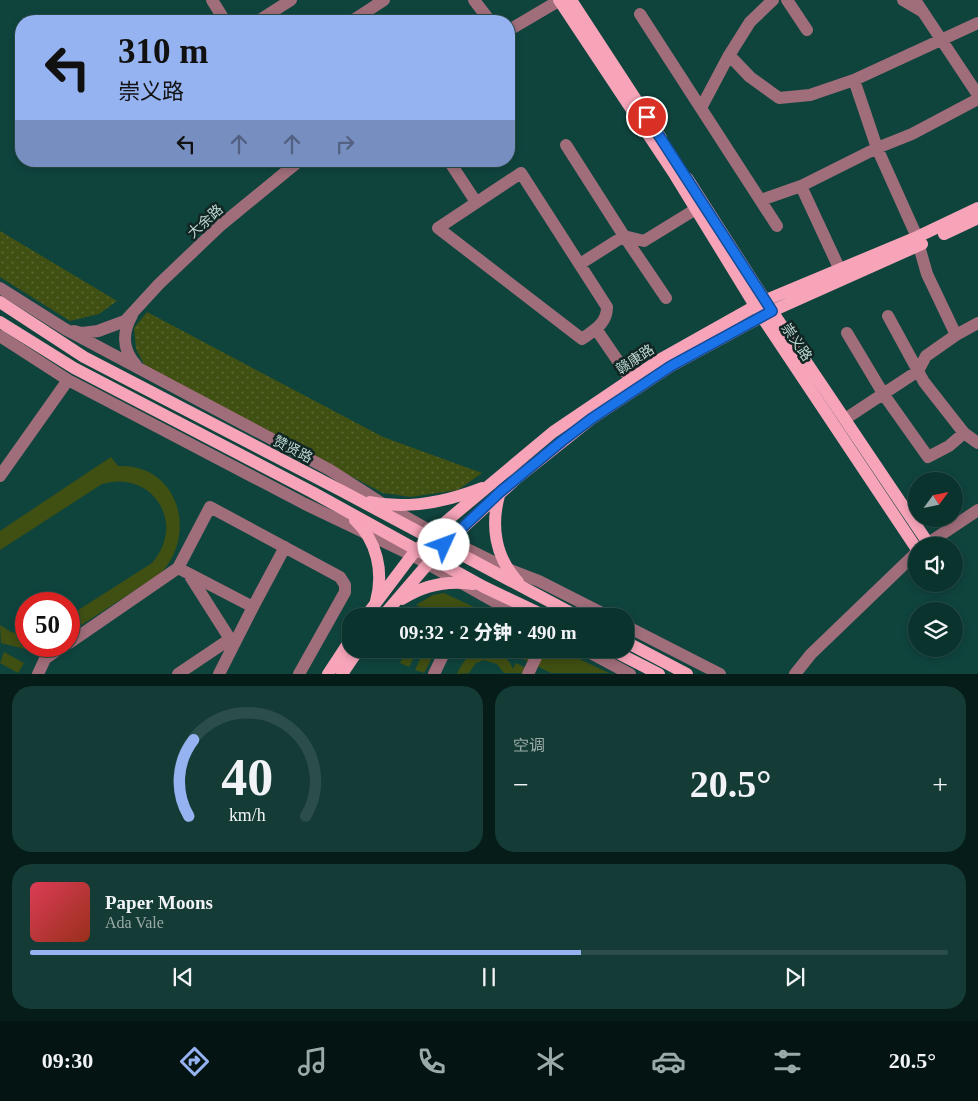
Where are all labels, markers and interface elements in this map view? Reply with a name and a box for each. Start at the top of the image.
text: 310 m [118,32,208,71]
icon: left [35,35,100,100]
text: 崇义路 [118,79,184,104]
pin [626,96,668,138]
icon: arrive [633,103,661,131]
icon: left [172,130,200,158]
icon: ahead [225,130,253,158]
icon: ahead [278,130,306,158]
icon: right [331,130,359,158]
street label: 大余路 [185,202,226,241]
street label: 崇义路 [779,321,815,364]
street label: 赣康路 [614,342,657,377]
street label: 赞贤路 [271,433,315,466]
north arrow [908,472,962,528]
map controls [908,472,963,657]
position arrow [417,518,469,570]
button: sound [908,537,963,592]
speed limit sign: 50 [15,592,80,657]
button: layers [908,602,963,657]
text: 09:32 · 2 分钟 · 490 m [399,622,577,643]
text: 空调 [513,737,545,754]
text: 40 [222,749,274,806]
text: 20.5° [690,763,771,805]
text: − [513,769,529,800]
text: + [932,769,948,800]
text: km/h [229,805,266,825]
text: Paper Moons [105,892,213,913]
text: Ada Vale [105,914,164,931]
icon: previous [169,963,197,991]
icon: pause [475,963,503,991]
icon: next [781,963,809,991]
icon: directions [177,1044,212,1079]
icon: music [295,1044,330,1079]
icon: phone [414,1044,449,1079]
icon: climate [533,1044,568,1079]
icon: car [651,1044,686,1079]
icon: filters [770,1044,805,1079]
text: 09:30 [42,1048,93,1073]
text: 20.5° [889,1048,936,1073]

